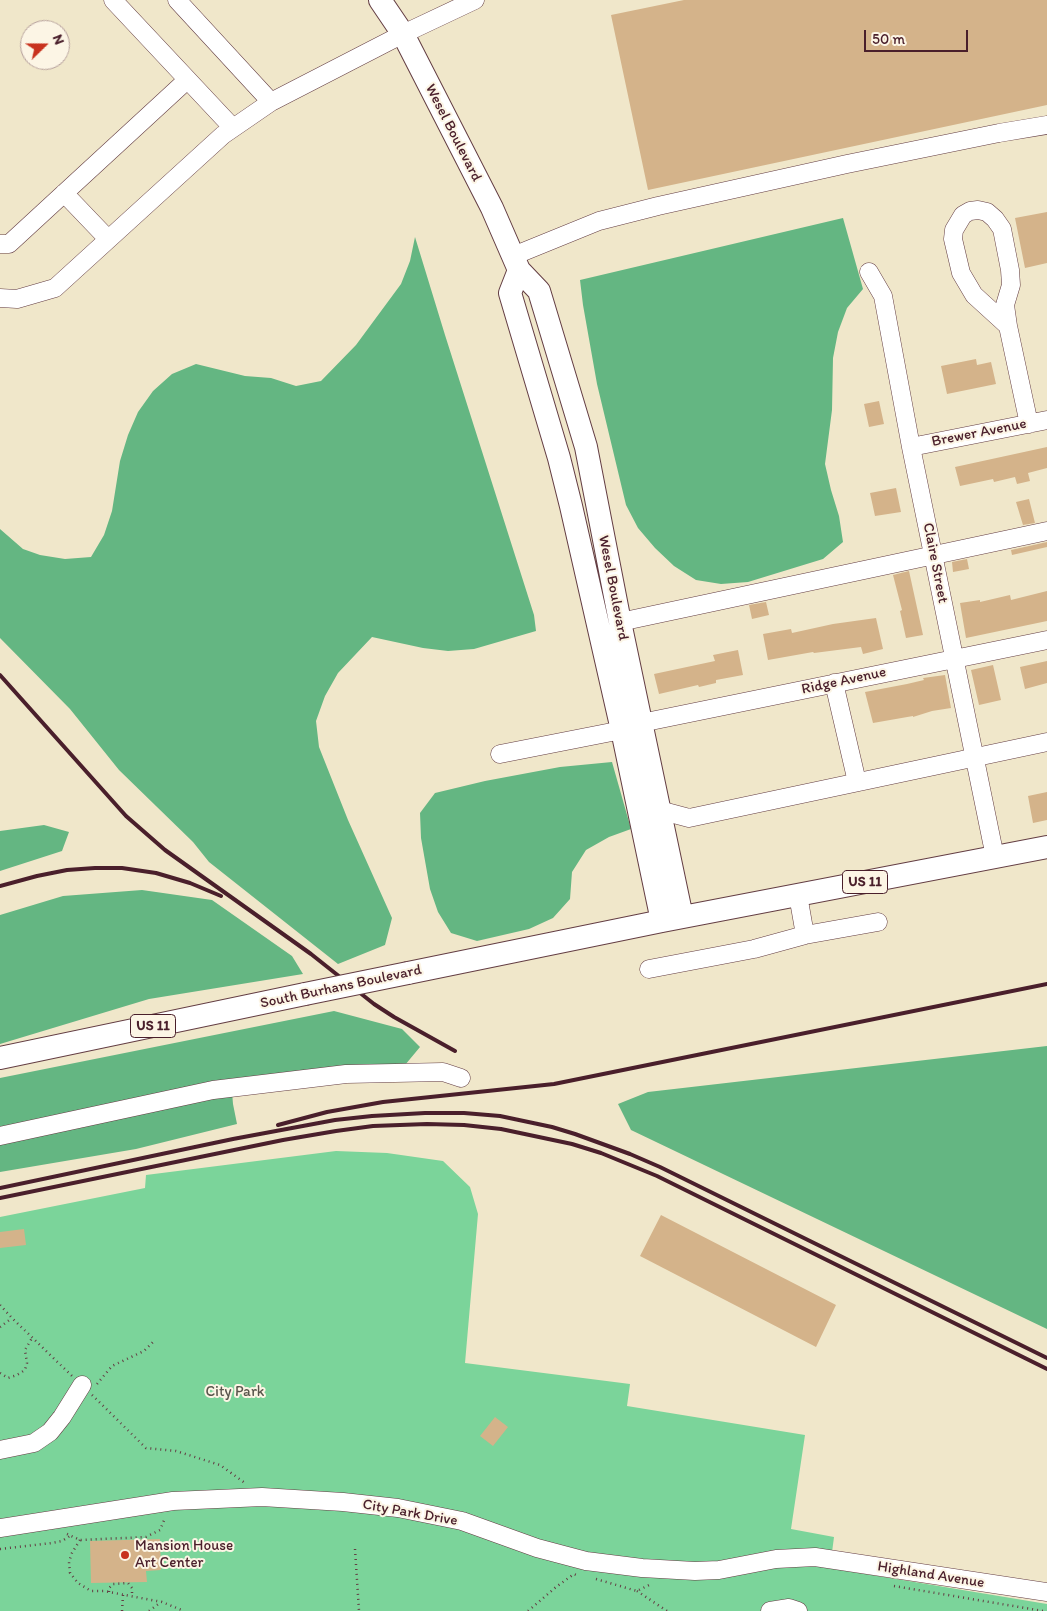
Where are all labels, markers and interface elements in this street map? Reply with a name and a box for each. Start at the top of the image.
north arrow [20,20,70,70]
scale bar [867,20,971,52]
text: 50 m [872,30,905,48]
text: N [49,32,68,47]
street label: Wesel Boulevard [421,81,485,185]
street label: Brewer Avenue [930,415,1028,451]
street label: Claire Street [918,521,952,605]
street label: Wesel Boulevard [594,534,632,642]
street label: Ridge Avenue [800,663,888,699]
road number: US 11 [842,870,888,894]
street label: South Burhans Boulevard [259,961,423,1013]
road number: US 11 [130,1014,176,1038]
park label: City Park [205,1383,265,1401]
street label: City Park Drive [361,1496,459,1530]
place label: Mansion House Art Center [135,1537,233,1572]
marker: Mansion House Art Center [119,1549,131,1561]
street label: Highland Avenue [876,1558,986,1592]

